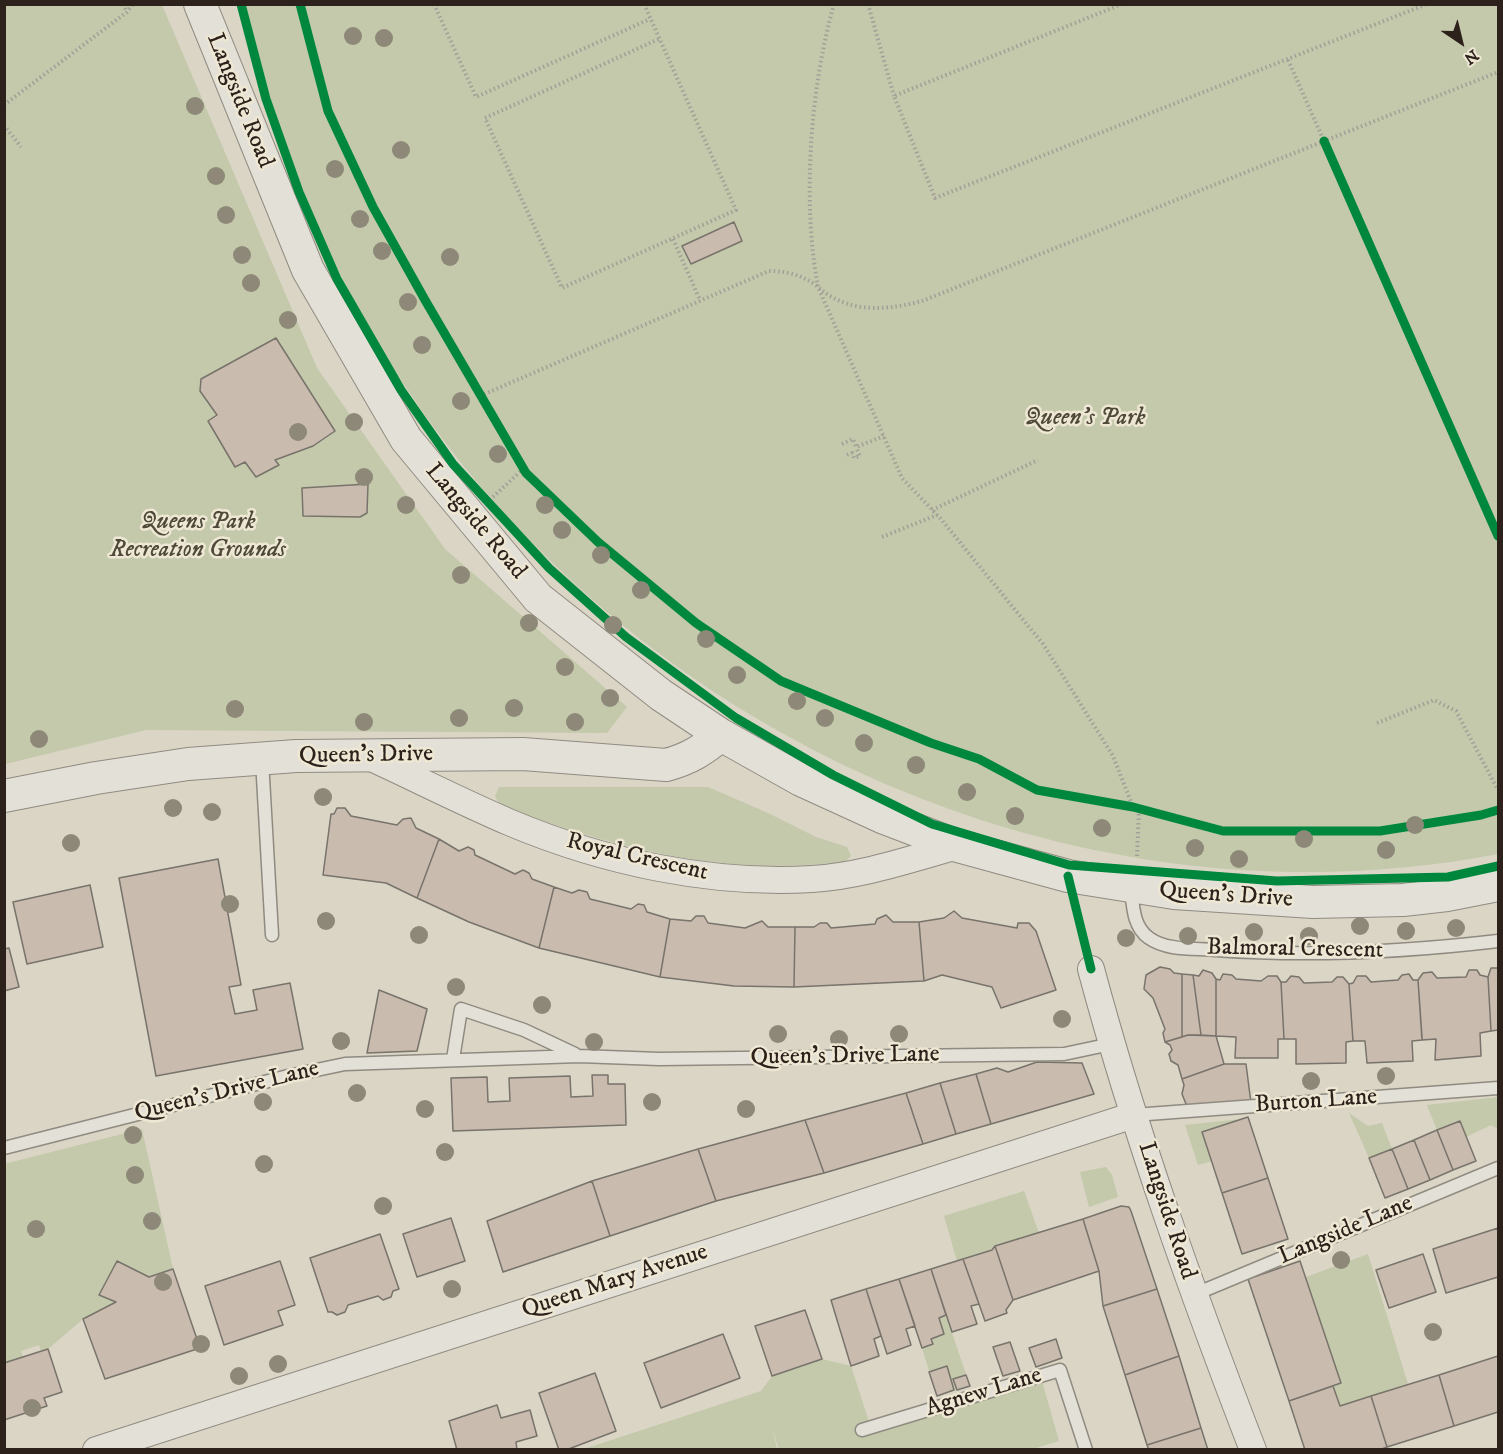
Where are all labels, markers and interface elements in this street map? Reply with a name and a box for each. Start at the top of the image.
north arrow [1431,12,1491,72]
street label: Langside Road [199,29,279,173]
text: N [1460,45,1482,69]
park label: Queen's Park [1024,405,1146,433]
street label: Langside Road [418,458,532,586]
park label: Queens Park Recreation Grounds [110,509,286,565]
street label: Queen's Drive [299,740,433,772]
street label: Royal Crescent [563,828,711,888]
street label: Queen's Drive [1158,877,1294,915]
street label: Balmoral Crescent [1206,934,1384,966]
street label: Queen's Drive Lane [750,1041,940,1073]
street label: Queen's Drive Lane [132,1055,322,1129]
street label: Burton Lane [1254,1083,1378,1121]
street label: Langside Road [1130,1139,1202,1283]
street label: Langside Lane [1275,1190,1417,1272]
street label: Queen Mary Avenue [518,1238,712,1326]
street label: Agnew Lane [923,1362,1045,1424]

